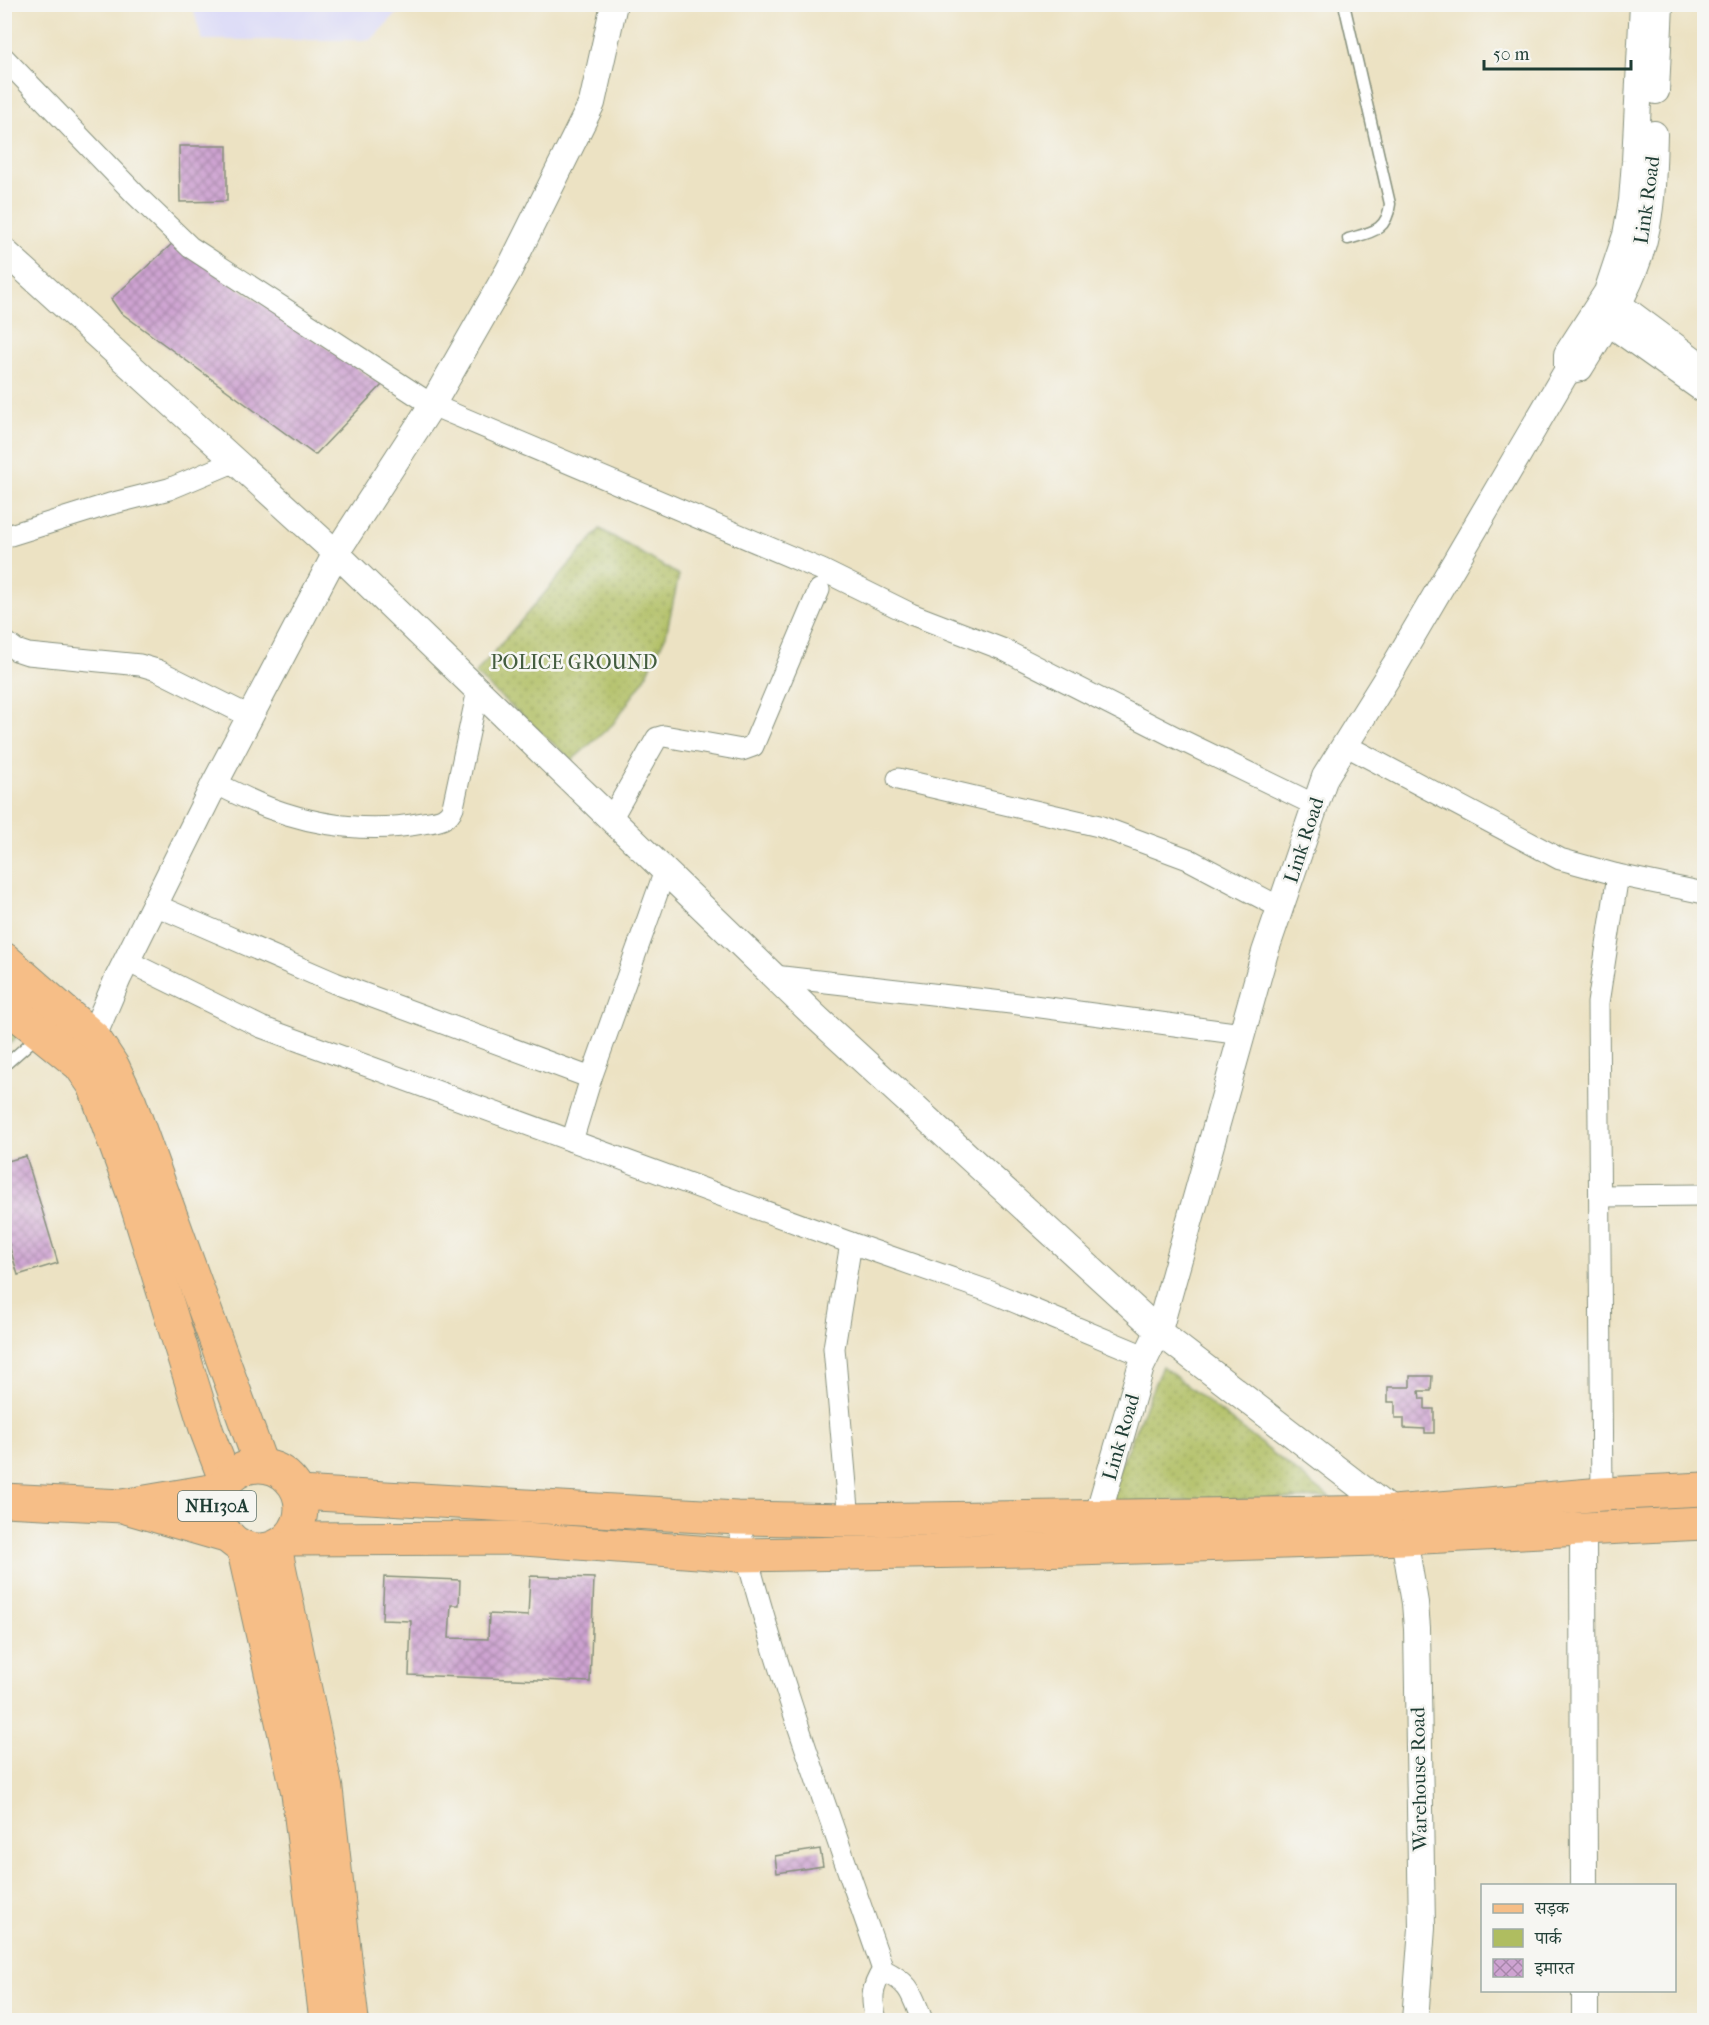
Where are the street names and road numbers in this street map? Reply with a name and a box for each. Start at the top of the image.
street label: Link Road [1629,153,1665,246]
street label: Link Road [1279,793,1329,886]
street label: Link Road [1098,1390,1145,1483]
road number: NH130A [178,1491,256,1521]
street label: Warehouse Road [1406,1706,1432,1852]

